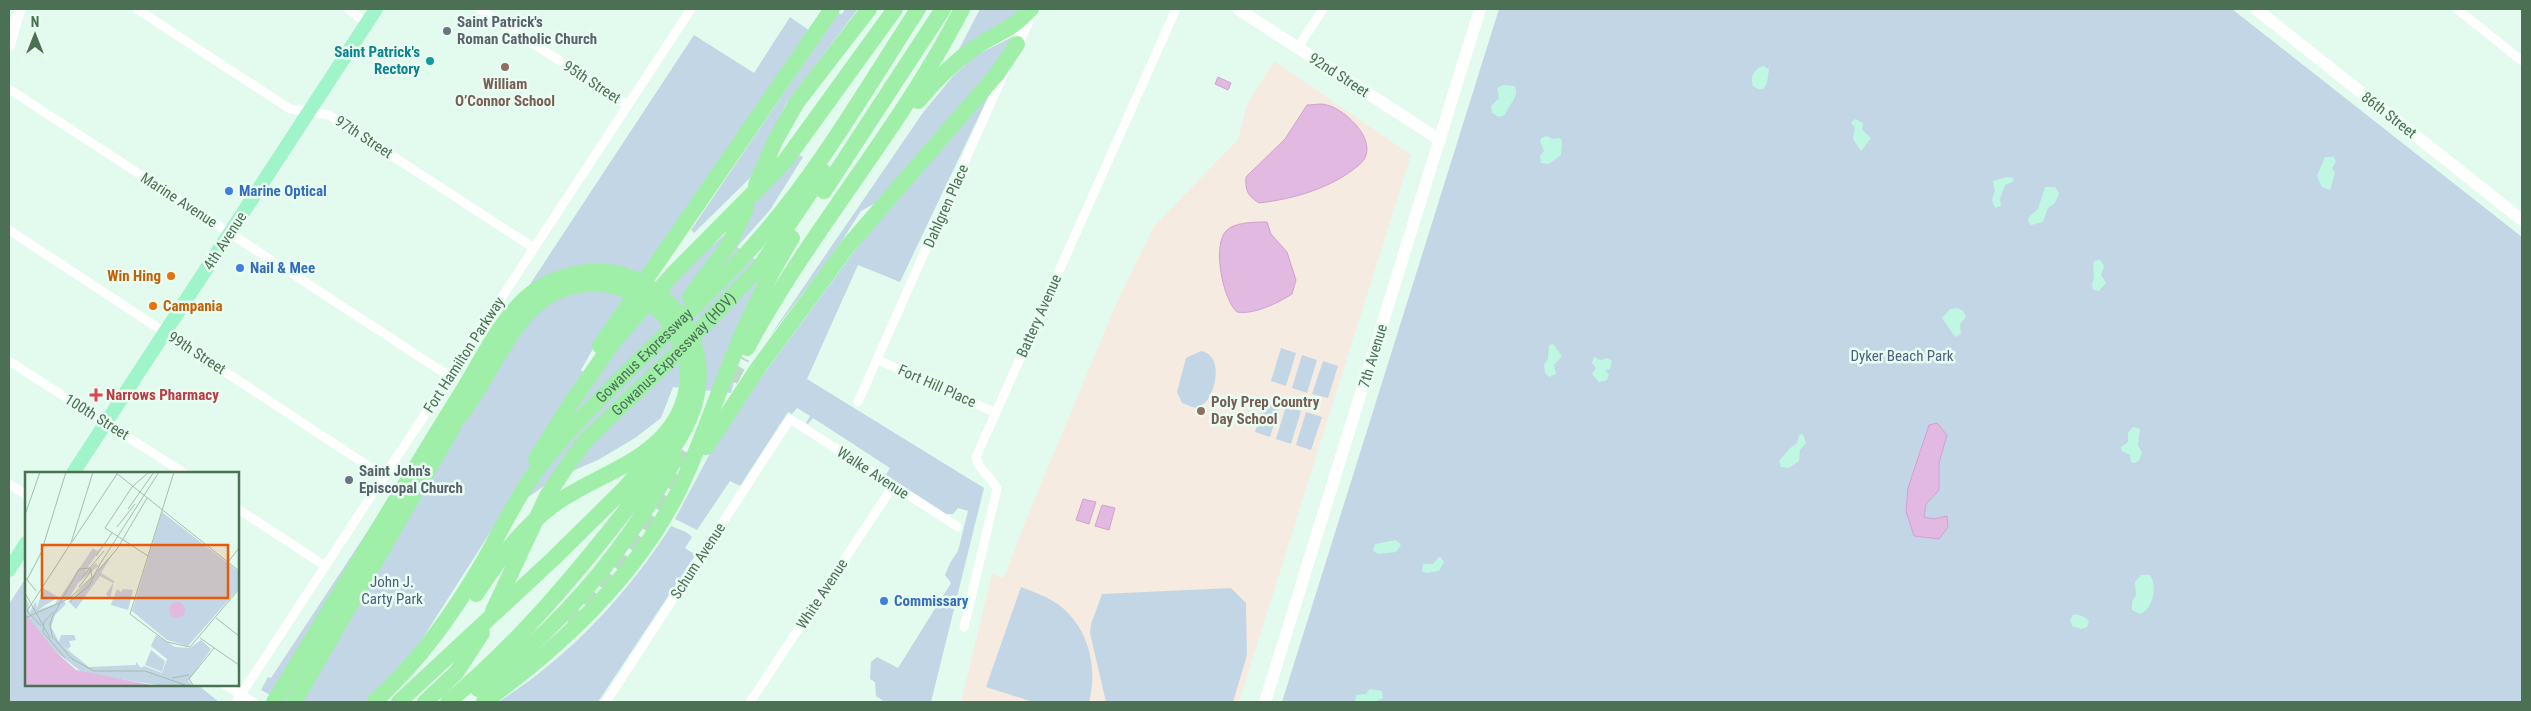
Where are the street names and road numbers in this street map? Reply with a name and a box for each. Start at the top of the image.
street label: 92nd Street [1306,49,1372,101]
street label: 95th Street [560,57,624,107]
street label: 86th Street [2358,88,2420,142]
street label: 97th Street [332,112,396,162]
street label: Dahlgren Place [920,162,972,250]
street label: Marine Avenue [137,169,221,231]
street label: 4th Avenue [200,209,250,273]
street label: Battery Avenue [1013,272,1065,360]
street label: Gowanus Expressway (HOV) [608,289,739,420]
street label: Fort Hamilton Parkway [420,294,508,416]
street label: Gowanus Expressway [592,305,696,407]
street label: 7th Avenue [1355,322,1391,390]
street label: 99th Street [165,328,229,378]
street label: Fort Hill Place [895,361,979,411]
street label: 100th Street [61,390,133,444]
street label: Walke Avenue [834,443,912,503]
street label: Schum Avenue [667,520,729,602]
street label: White Avenue [793,555,851,633]

